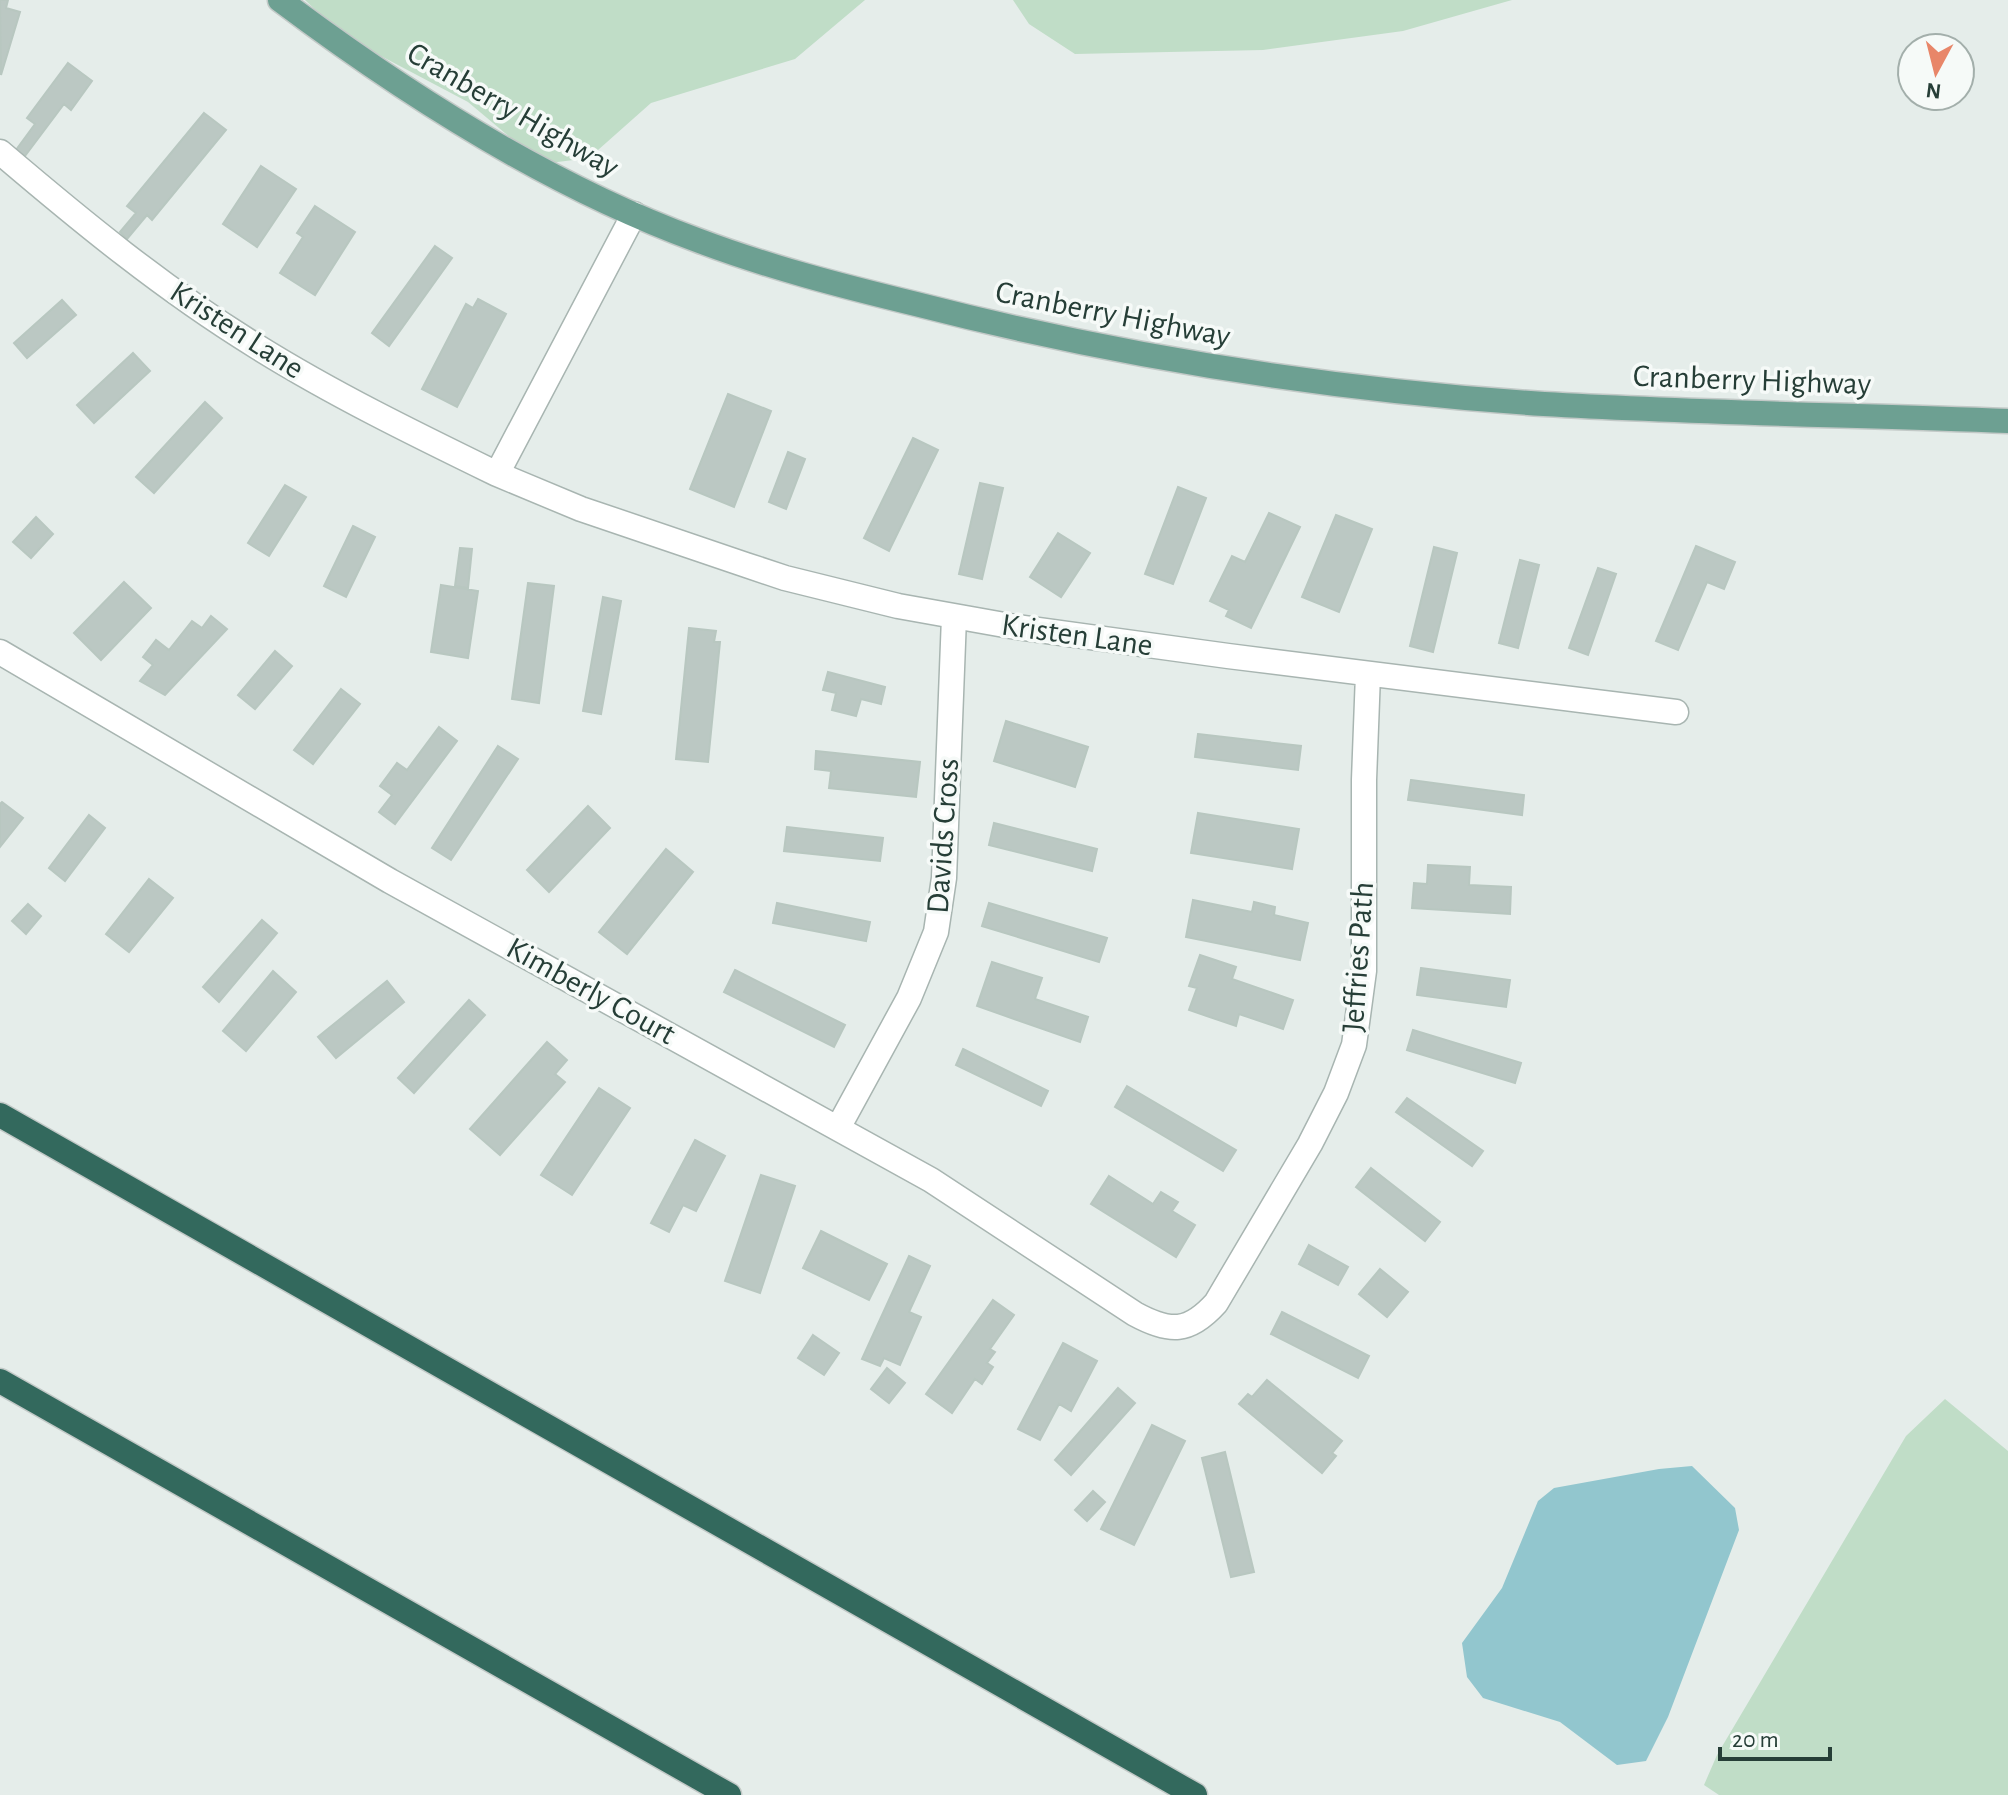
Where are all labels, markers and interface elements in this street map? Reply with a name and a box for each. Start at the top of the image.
north arrow [1896,32,1976,112]
street label: Cranberry Highway [402,37,625,184]
text: N [1925,79,1943,103]
street label: Kristen Lane [164,275,310,385]
street label: Cranberry Highway [993,276,1233,353]
street label: Cranberry Highway [1632,360,1872,400]
street label: Kristen Lane [999,609,1155,661]
street label: Davids Cross [922,757,964,915]
street label: Jeffries Path [1337,881,1379,1033]
street label: Kimberly Court [501,932,681,1050]
scale bar [1720,1711,1830,1761]
text: 20 m [1732,1728,1779,1752]

